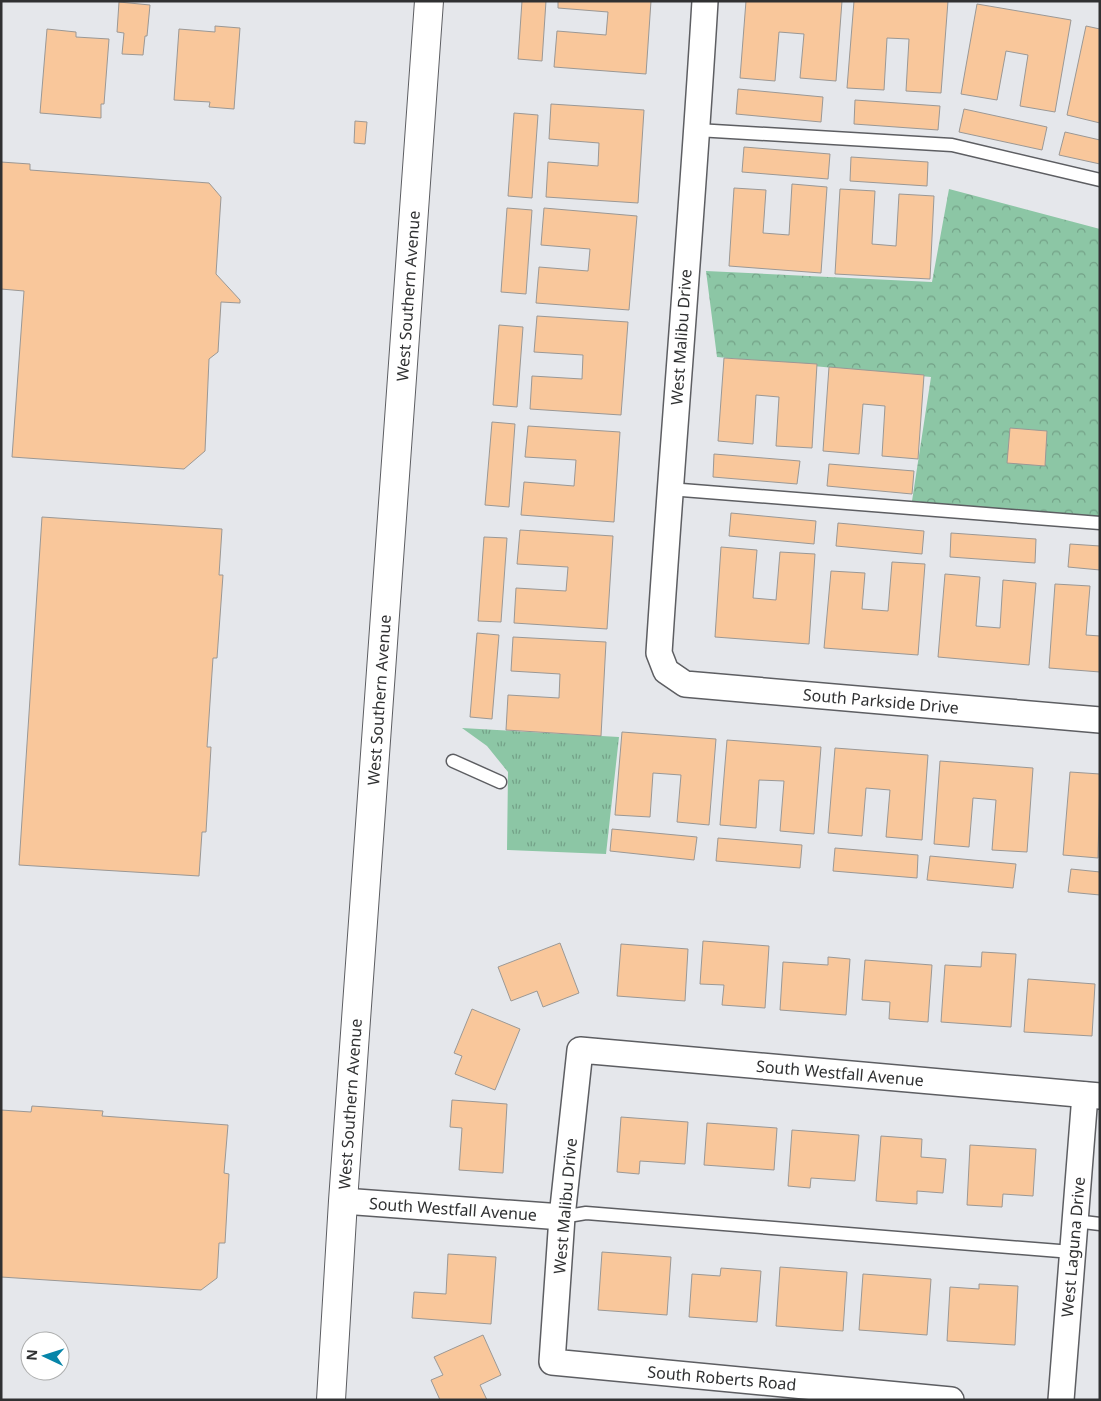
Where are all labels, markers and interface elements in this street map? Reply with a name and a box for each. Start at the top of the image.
street label: West Southern Avenue [391,210,425,382]
street label: West Malibu Drive [665,268,697,406]
street label: West Southern Avenue [362,614,396,786]
street label: South Parkside Drive [802,683,960,719]
street label: West Southern Avenue [333,1018,367,1190]
street label: South Westfall Avenue [755,1055,925,1091]
street label: West Malibu Drive [548,1137,582,1275]
street label: West Laguna Drive [1056,1176,1090,1318]
street label: South Westfall Avenue [368,1192,538,1226]
north arrow [20,1331,70,1381]
text: N [22,1349,41,1361]
street label: South Roberts Road [647,1361,797,1395]

